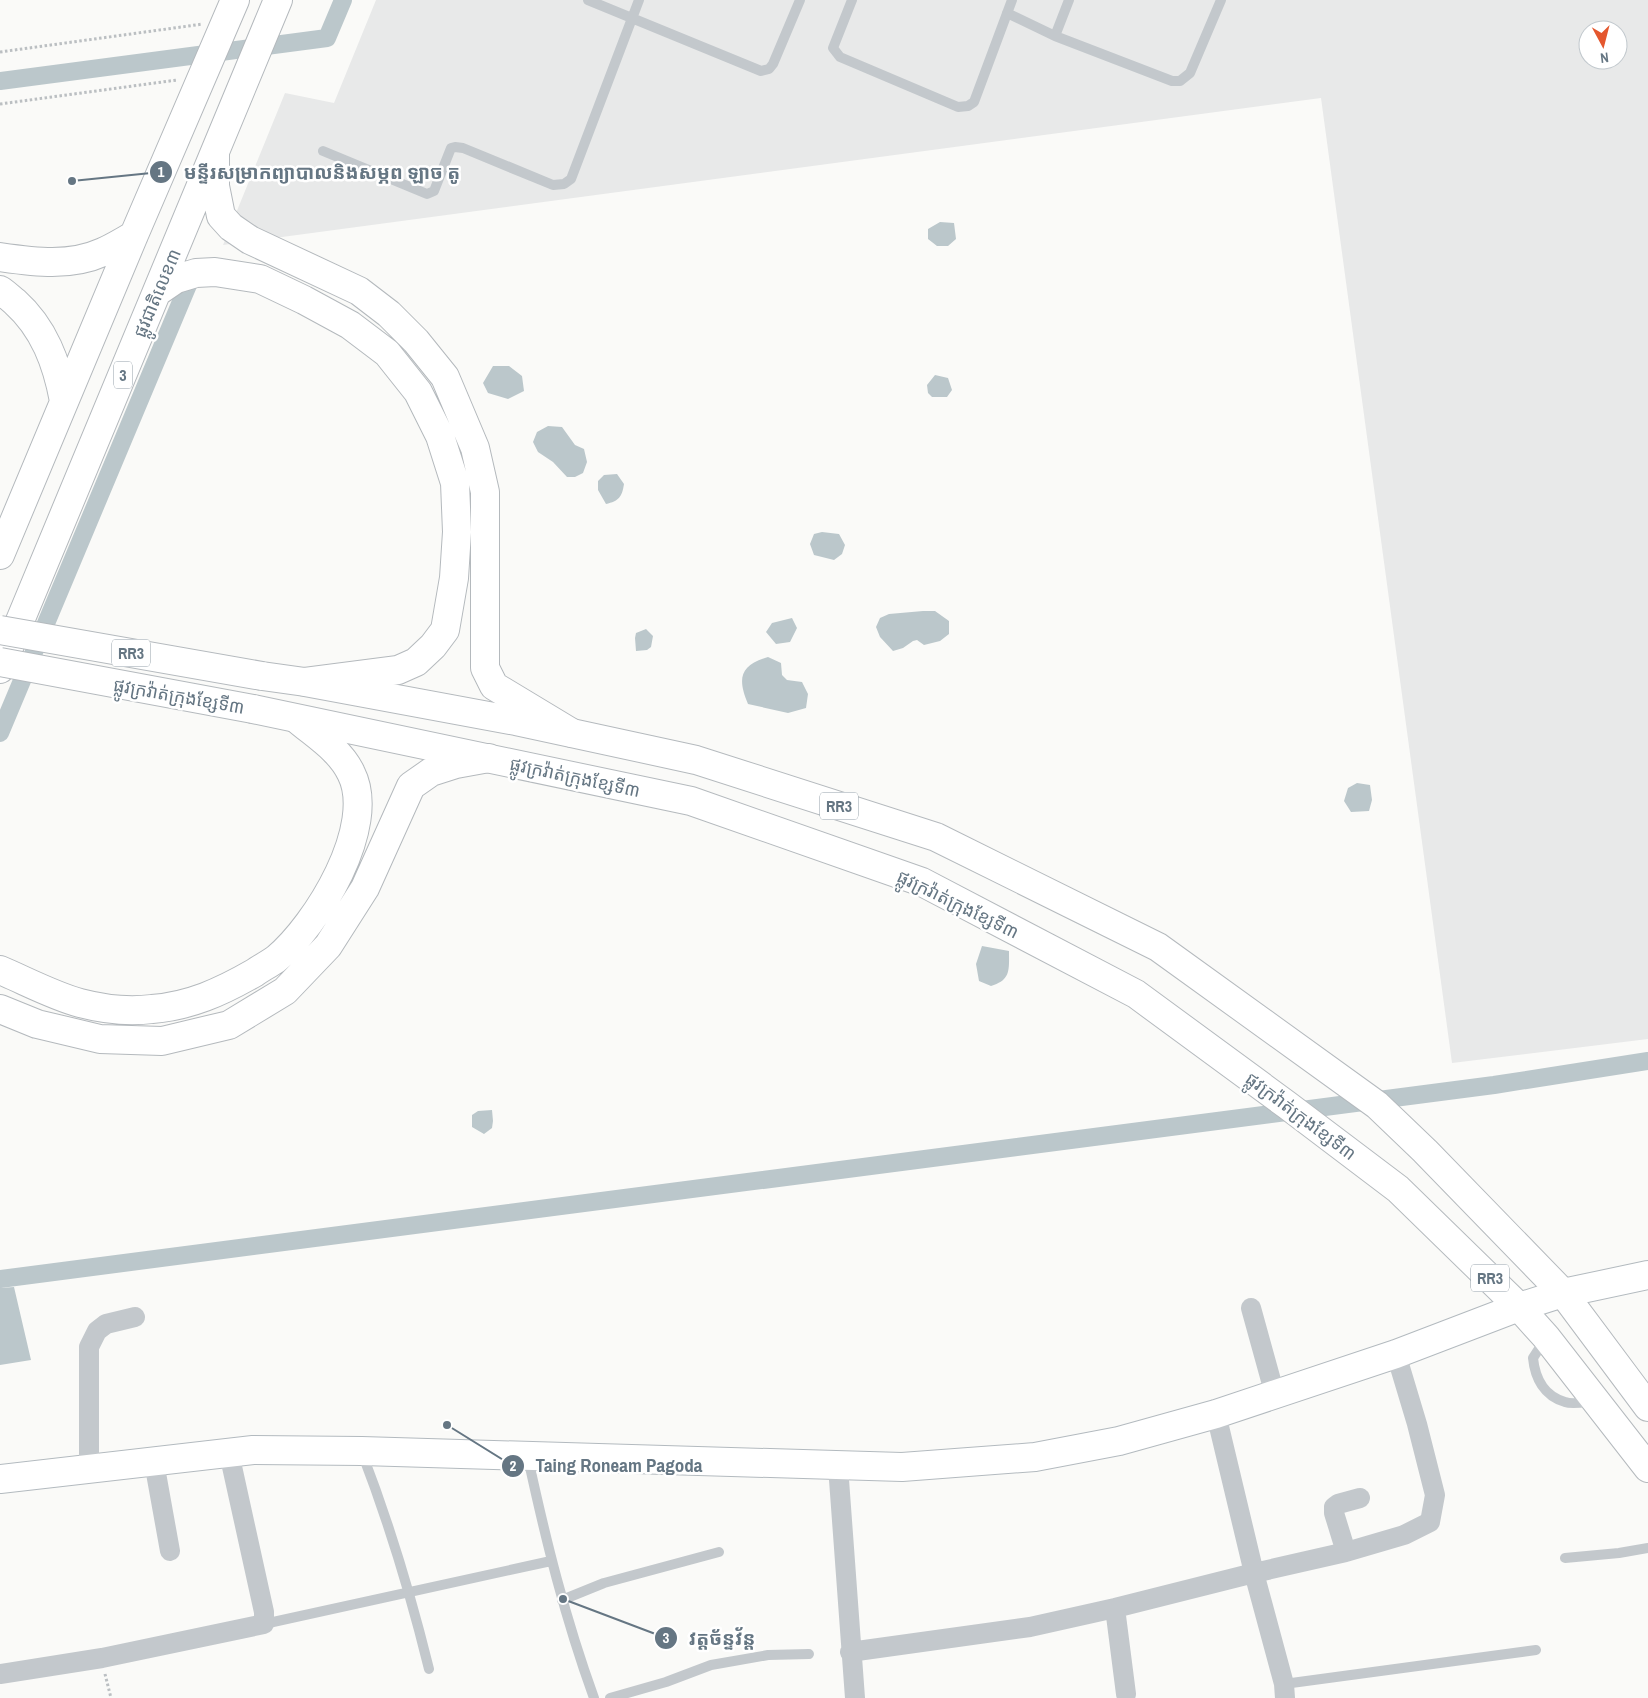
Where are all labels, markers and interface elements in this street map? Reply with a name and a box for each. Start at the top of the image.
north arrow [1578,20,1628,70]
text: N [1599,48,1610,67]
callout: មន្ទីរសម្រាកព្យាបាលនិងសម្ភព ឡាច តូ [148,155,470,189]
text: មន្ទីរសម្រាកព្យាបាលនិងសម្ភព ឡាច តូ [184,159,460,185]
text: 1 [158,161,165,182]
street label: ផ្លូវជាតិលេខ៣ [127,245,191,343]
road number: 3 [114,362,132,388]
road number: RR3 [112,640,150,666]
street label: ផ្លូវក្រវ៉ាត់ក្រុងខ្សែទី៣ [111,672,247,724]
street label: ផ្លូវក្រវ៉ាត់ក្រុងខ្សែទី៣ [507,751,643,807]
road number: RR3 [820,792,858,819]
street label: ផ្លូវក្រវ៉ាត់ក្រុងខ្សែទី៣ [891,864,1023,948]
street label: ផ្លូវក្រវ៉ាត់ក្រុងខ្សែទី៣ [1238,1066,1362,1169]
road number: RR3 [1471,1264,1509,1292]
callout: Taing Roneam Pagoda [500,1449,712,1483]
text: Taing Roneam Pagoda [536,1452,703,1478]
text: 2 [510,1455,517,1476]
callout: វត្តច័ន្ទវ័ន្ត [654,1621,765,1655]
text: វត្តច័ន្ទវ័ន្ត [689,1625,755,1651]
text: 3 [663,1627,670,1648]

